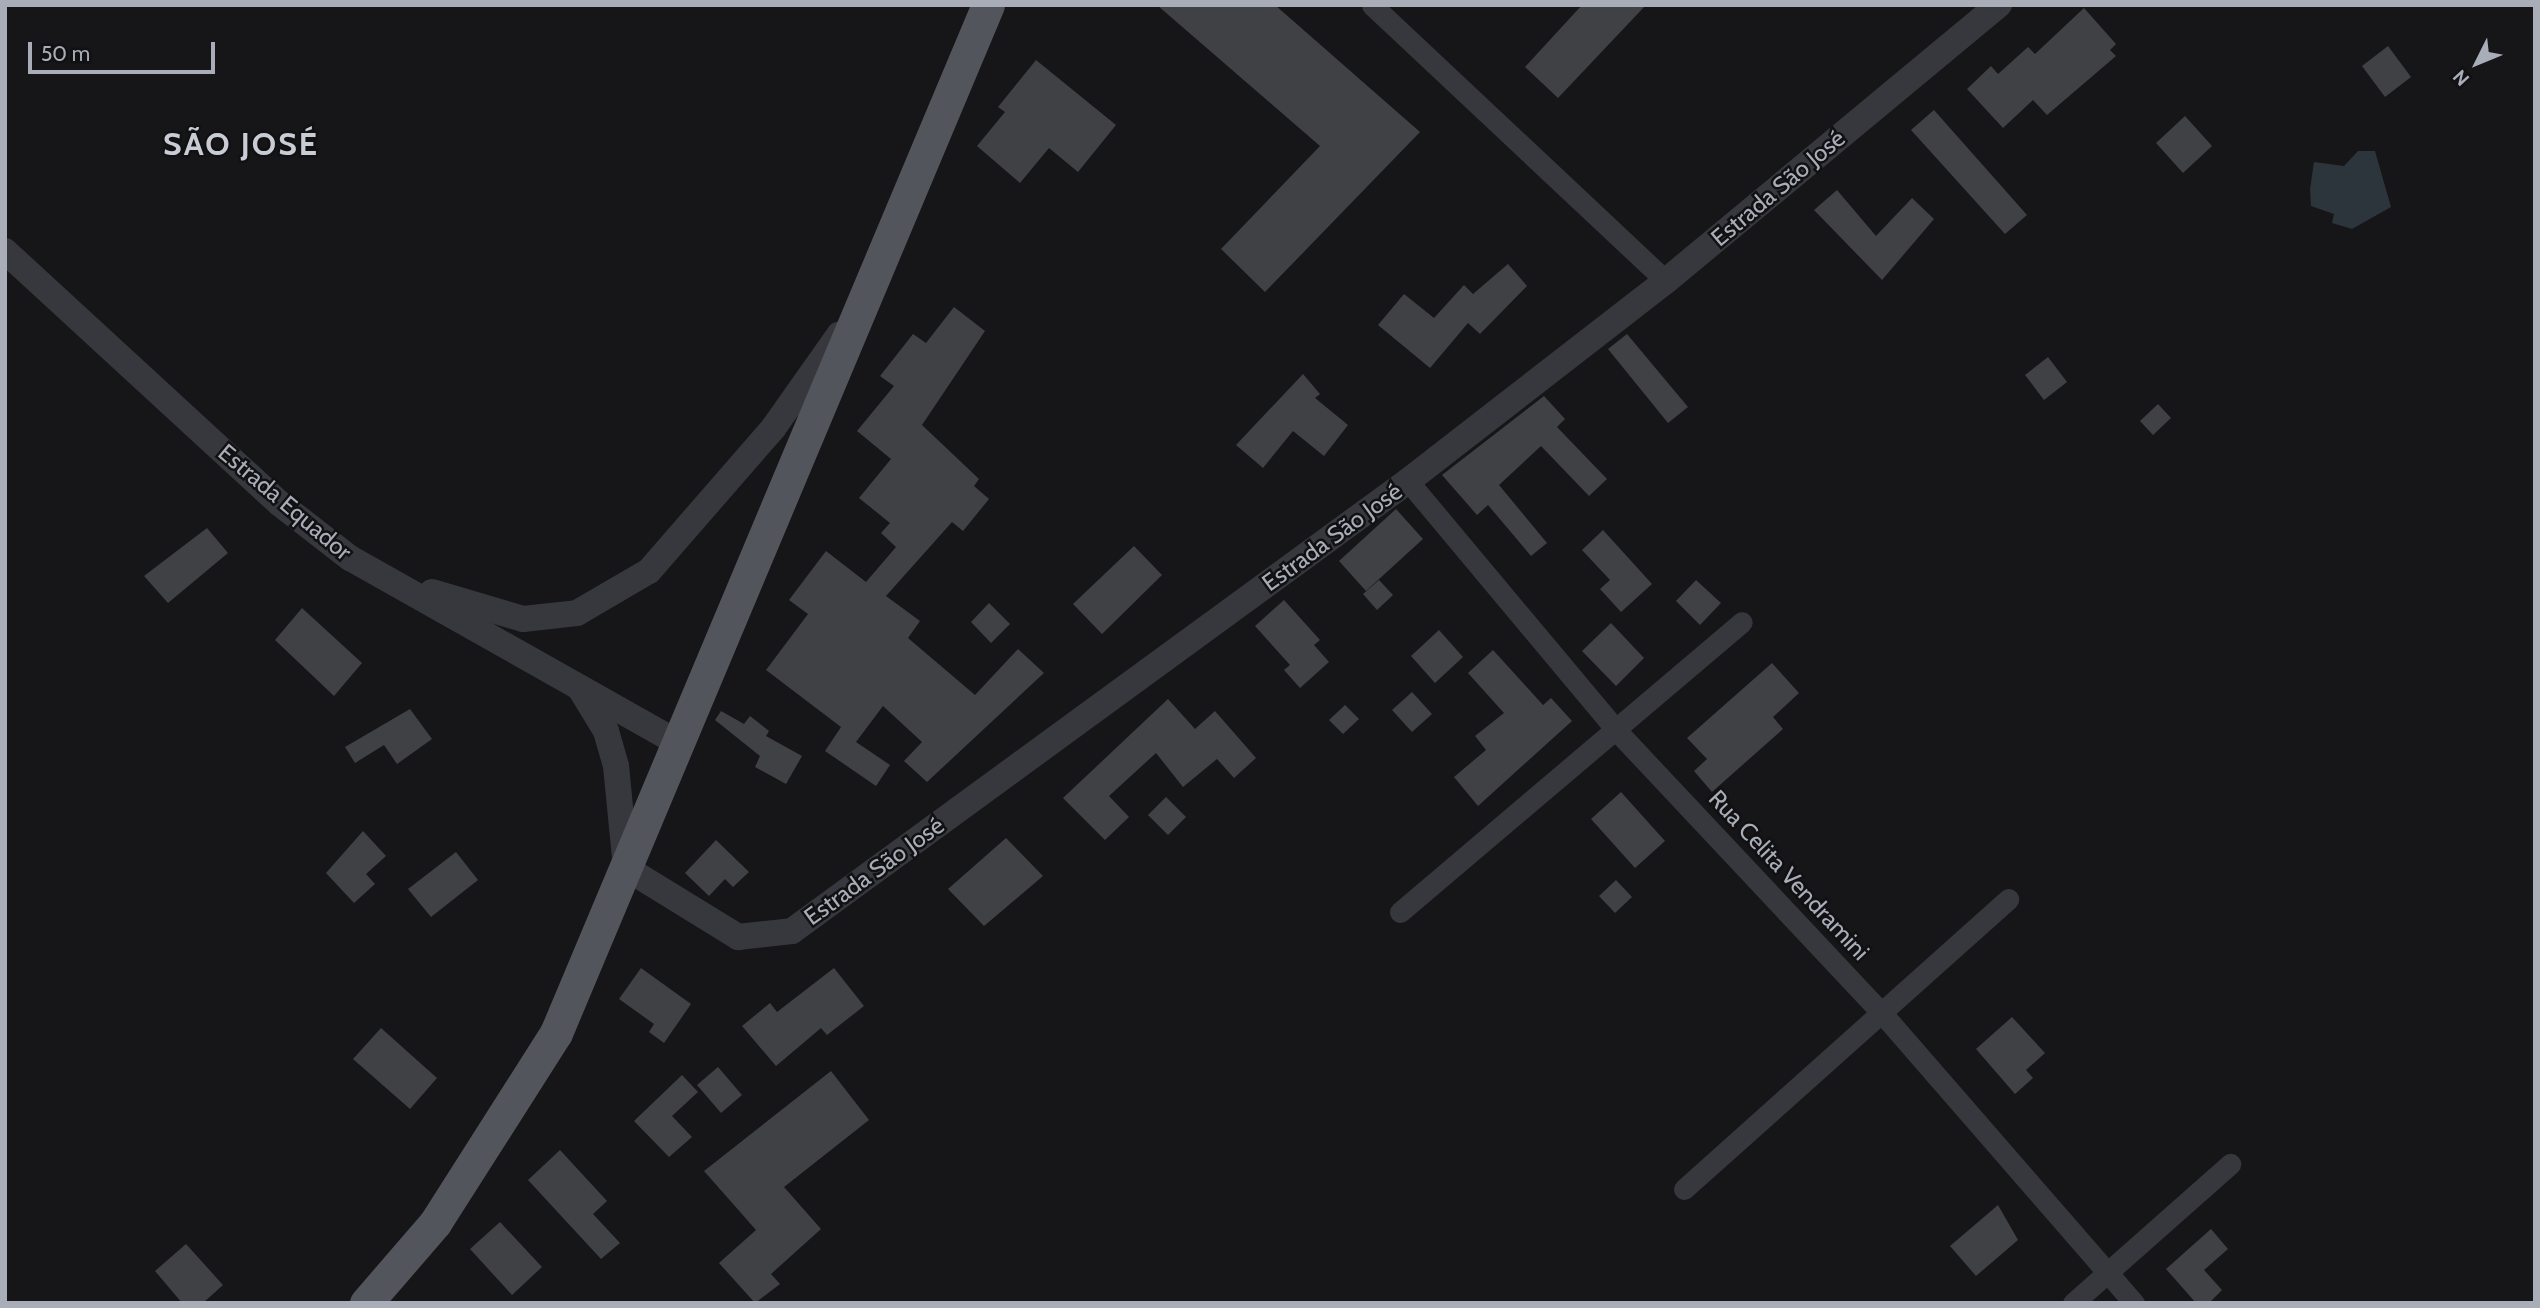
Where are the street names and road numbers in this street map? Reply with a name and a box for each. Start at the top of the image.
street label: Estrada São José [1705,124,1851,252]
street label: Estrada Equador [213,438,357,566]
street label: Estrada São José [1257,477,1407,597]
street label: Rua Celita Vendramini [1703,784,1875,966]
street label: Estrada São José [799,811,949,931]

